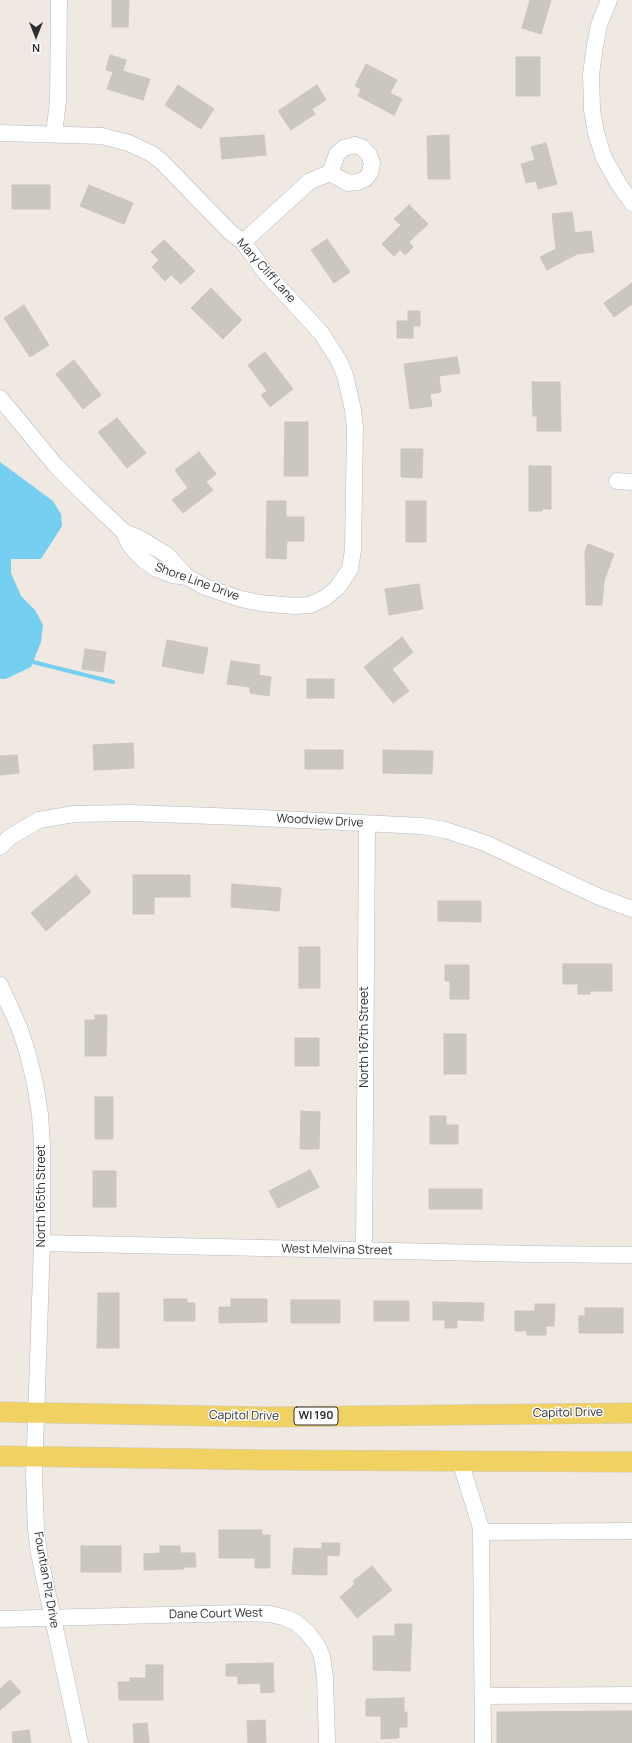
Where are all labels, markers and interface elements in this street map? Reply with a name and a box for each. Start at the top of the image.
north arrow [16,16,56,56]
text: N [32,41,40,56]
street label: Mary Cliff Lane [233,236,299,306]
street label: Shore Line Drive [153,560,241,604]
street label: Woodview Drive [276,812,364,830]
street label: North 167th Street [358,986,372,1088]
street label: North 165th Street [35,1145,49,1247]
street label: West Melvina Street [281,1242,393,1258]
street label: Capitol Drive [533,1405,603,1421]
road number: WI 190 [294,1407,338,1425]
street label: Capitol Drive [209,1408,279,1424]
street label: Fountian Plz Drive [30,1531,62,1629]
street label: Dane Court West [169,1606,263,1622]

